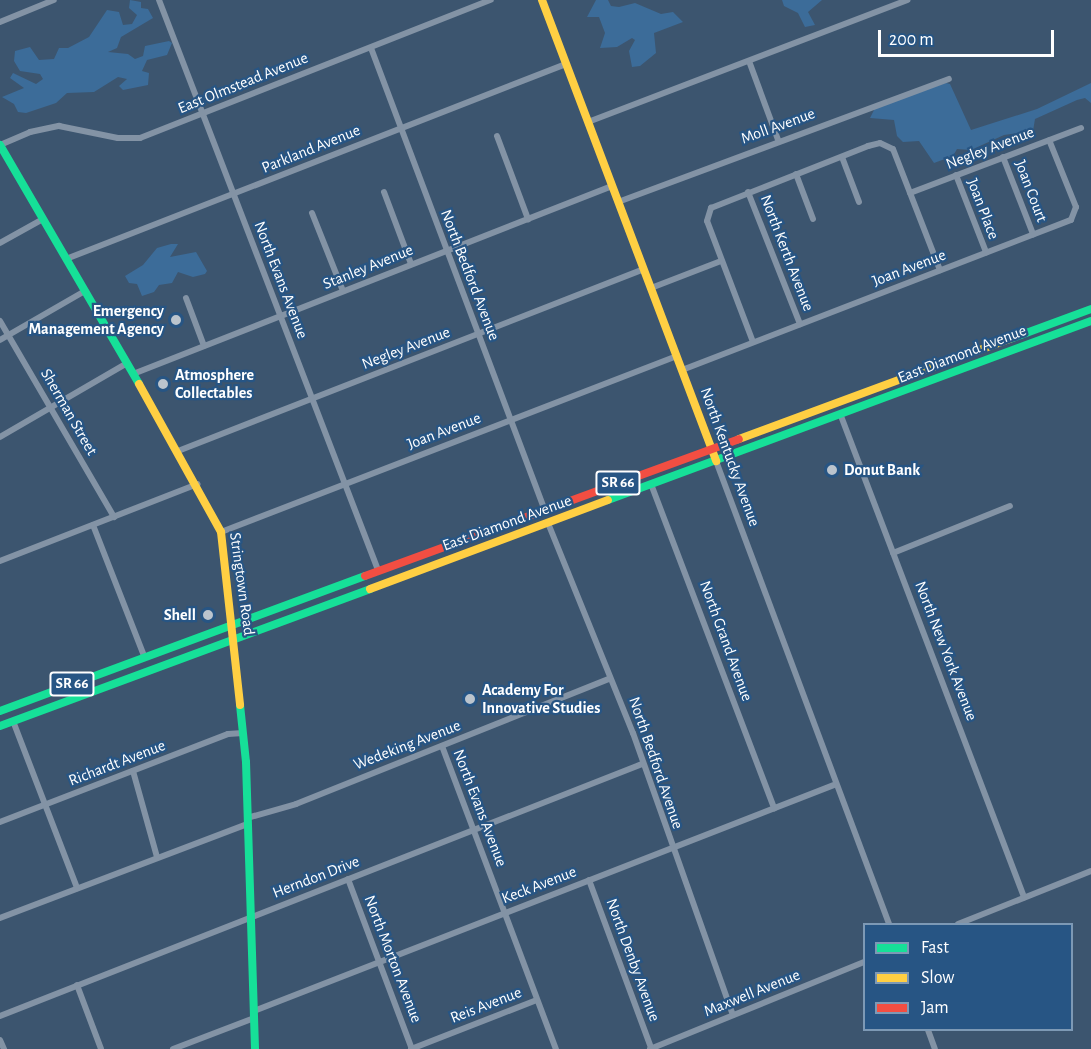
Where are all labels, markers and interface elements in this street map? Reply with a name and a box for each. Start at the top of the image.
scale bar [881,18,1056,56]
text: 200 m [889,31,934,49]
street label: East Olmstead Avenue [175,48,311,118]
street label: Moll Avenue [738,104,818,148]
street label: Parkland Avenue [259,121,363,177]
street label: Negley Avenue [943,122,1037,174]
street label: Joan Court [1010,157,1052,225]
street label: Joan Place [963,176,1003,242]
street label: North Kerth Avenue [756,192,818,314]
street label: North Bedford Avenue [436,207,504,343]
street label: North Evans Avenue [250,219,312,341]
street label: Stanley Avenue [320,240,416,294]
street label: Joan Avenue [869,245,949,291]
place label: Emergency Management Agency [29,301,164,339]
marker: Emergency Management Agency [169,313,183,327]
street label: East Diamond Avenue [895,321,1029,387]
street label: Negley Avenue [359,322,453,374]
street label: Sherman Street [36,365,102,459]
place label: Atmosphere Collectables [175,365,254,403]
marker: Atmosphere Collectables [156,377,170,391]
street label: North Kentucky Avenue [696,385,764,529]
street label: Joan Avenue [404,408,484,454]
place label: Donut Bank [844,460,920,480]
marker: Donut Bank [825,463,839,477]
road number: SR 66 [594,471,642,495]
street label: East Diamond Avenue [440,491,574,555]
street label: Stringtown Road [225,531,259,637]
street label: North Grand Avenue [695,578,757,704]
street label: North New York Avenue [911,579,981,723]
place label: Shell [164,605,196,625]
marker: Shell [201,608,215,622]
road number: SR 66 [48,672,96,696]
place label: Academy For Innovative Studies [482,680,600,718]
marker: Academy For Innovative Studies [463,692,477,706]
street label: North Bedford Avenue [624,694,688,832]
street label: Wedeking Avenue [351,716,463,774]
street label: Richardt Avenue [66,736,168,790]
street label: North Evans Avenue [449,747,511,869]
street label: Herndon Drive [270,852,362,902]
street label: Keck Avenue [499,862,579,908]
street label: North Morton Avenue [360,893,426,1025]
street label: North Denby Avenue [602,896,664,1024]
legend [863,923,1073,1031]
text: Fast [921,939,949,957]
street label: Maxwell Avenue [701,965,803,1021]
text: Slow [921,969,954,987]
street label: Reis Avenue [448,983,524,1027]
text: Jam [921,999,949,1017]

